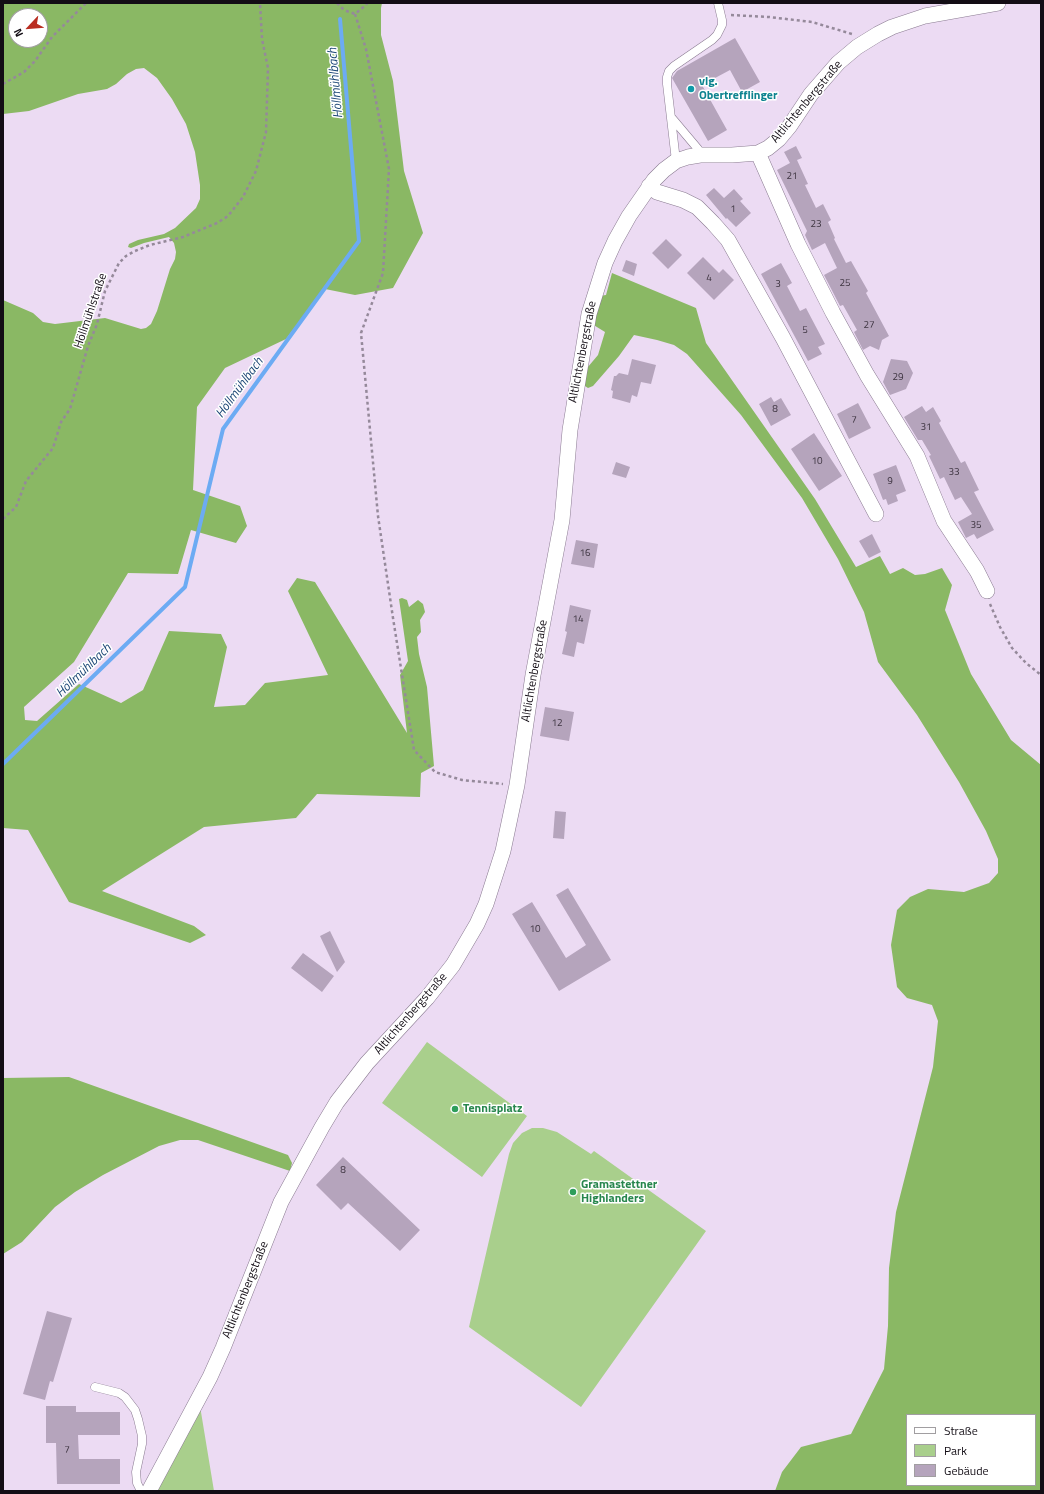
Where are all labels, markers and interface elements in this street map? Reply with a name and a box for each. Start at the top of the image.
north arrow [8,8,48,48]
text: N [9,26,27,40]
water label: Höllmühlbach [325,47,347,119]
street label: Altlichtenbergstraße [768,58,846,146]
place label: vlg. Obertrefflinger [699,75,777,103]
marker: vlg. Obertrefflinger [686,84,696,94]
house number: 21 [786,171,798,183]
house number: 1 [730,204,736,216]
house number: 23 [810,219,822,231]
street label: Höllmühlstraße [71,272,111,350]
house number: 4 [706,273,712,285]
house number: 25 [839,278,851,290]
house number: 3 [775,279,781,291]
street label: Altlichtenbergstraße [566,300,600,404]
house number: 27 [863,320,875,332]
house number: 5 [802,325,808,337]
water label: Höllmühlbach [213,355,267,421]
house number: 29 [892,372,904,384]
house number: 8 [772,404,778,416]
house number: 7 [851,415,857,427]
house number: 31 [920,422,932,434]
house number: 10 [811,456,823,468]
house number: 33 [948,467,960,479]
house number: 9 [887,476,893,488]
house number: 35 [970,520,982,532]
house number: 16 [579,548,591,560]
house number: 14 [572,614,584,626]
street label: Altlichtenbergstraße [519,619,551,723]
water label: Höllmühlbach [53,641,115,701]
house number: 12 [551,718,563,730]
house number: 10 [529,924,541,936]
street label: Altlichtenbergstraße [372,970,450,1058]
place label: Tennisplatz [463,1102,522,1116]
marker: Tennisplatz [450,1104,460,1114]
house number: 8 [340,1165,346,1177]
place label: Gramastettner Highlanders [581,1178,657,1206]
marker: Gramastettner Highlanders [568,1187,578,1197]
street label: Altlichtenbergstraße [220,1239,272,1341]
legend [906,1414,1036,1486]
text: Straße [944,1421,978,1440]
text: Park [944,1441,967,1460]
house number: 7 [64,1445,70,1457]
text: Gebäude [944,1461,989,1480]

